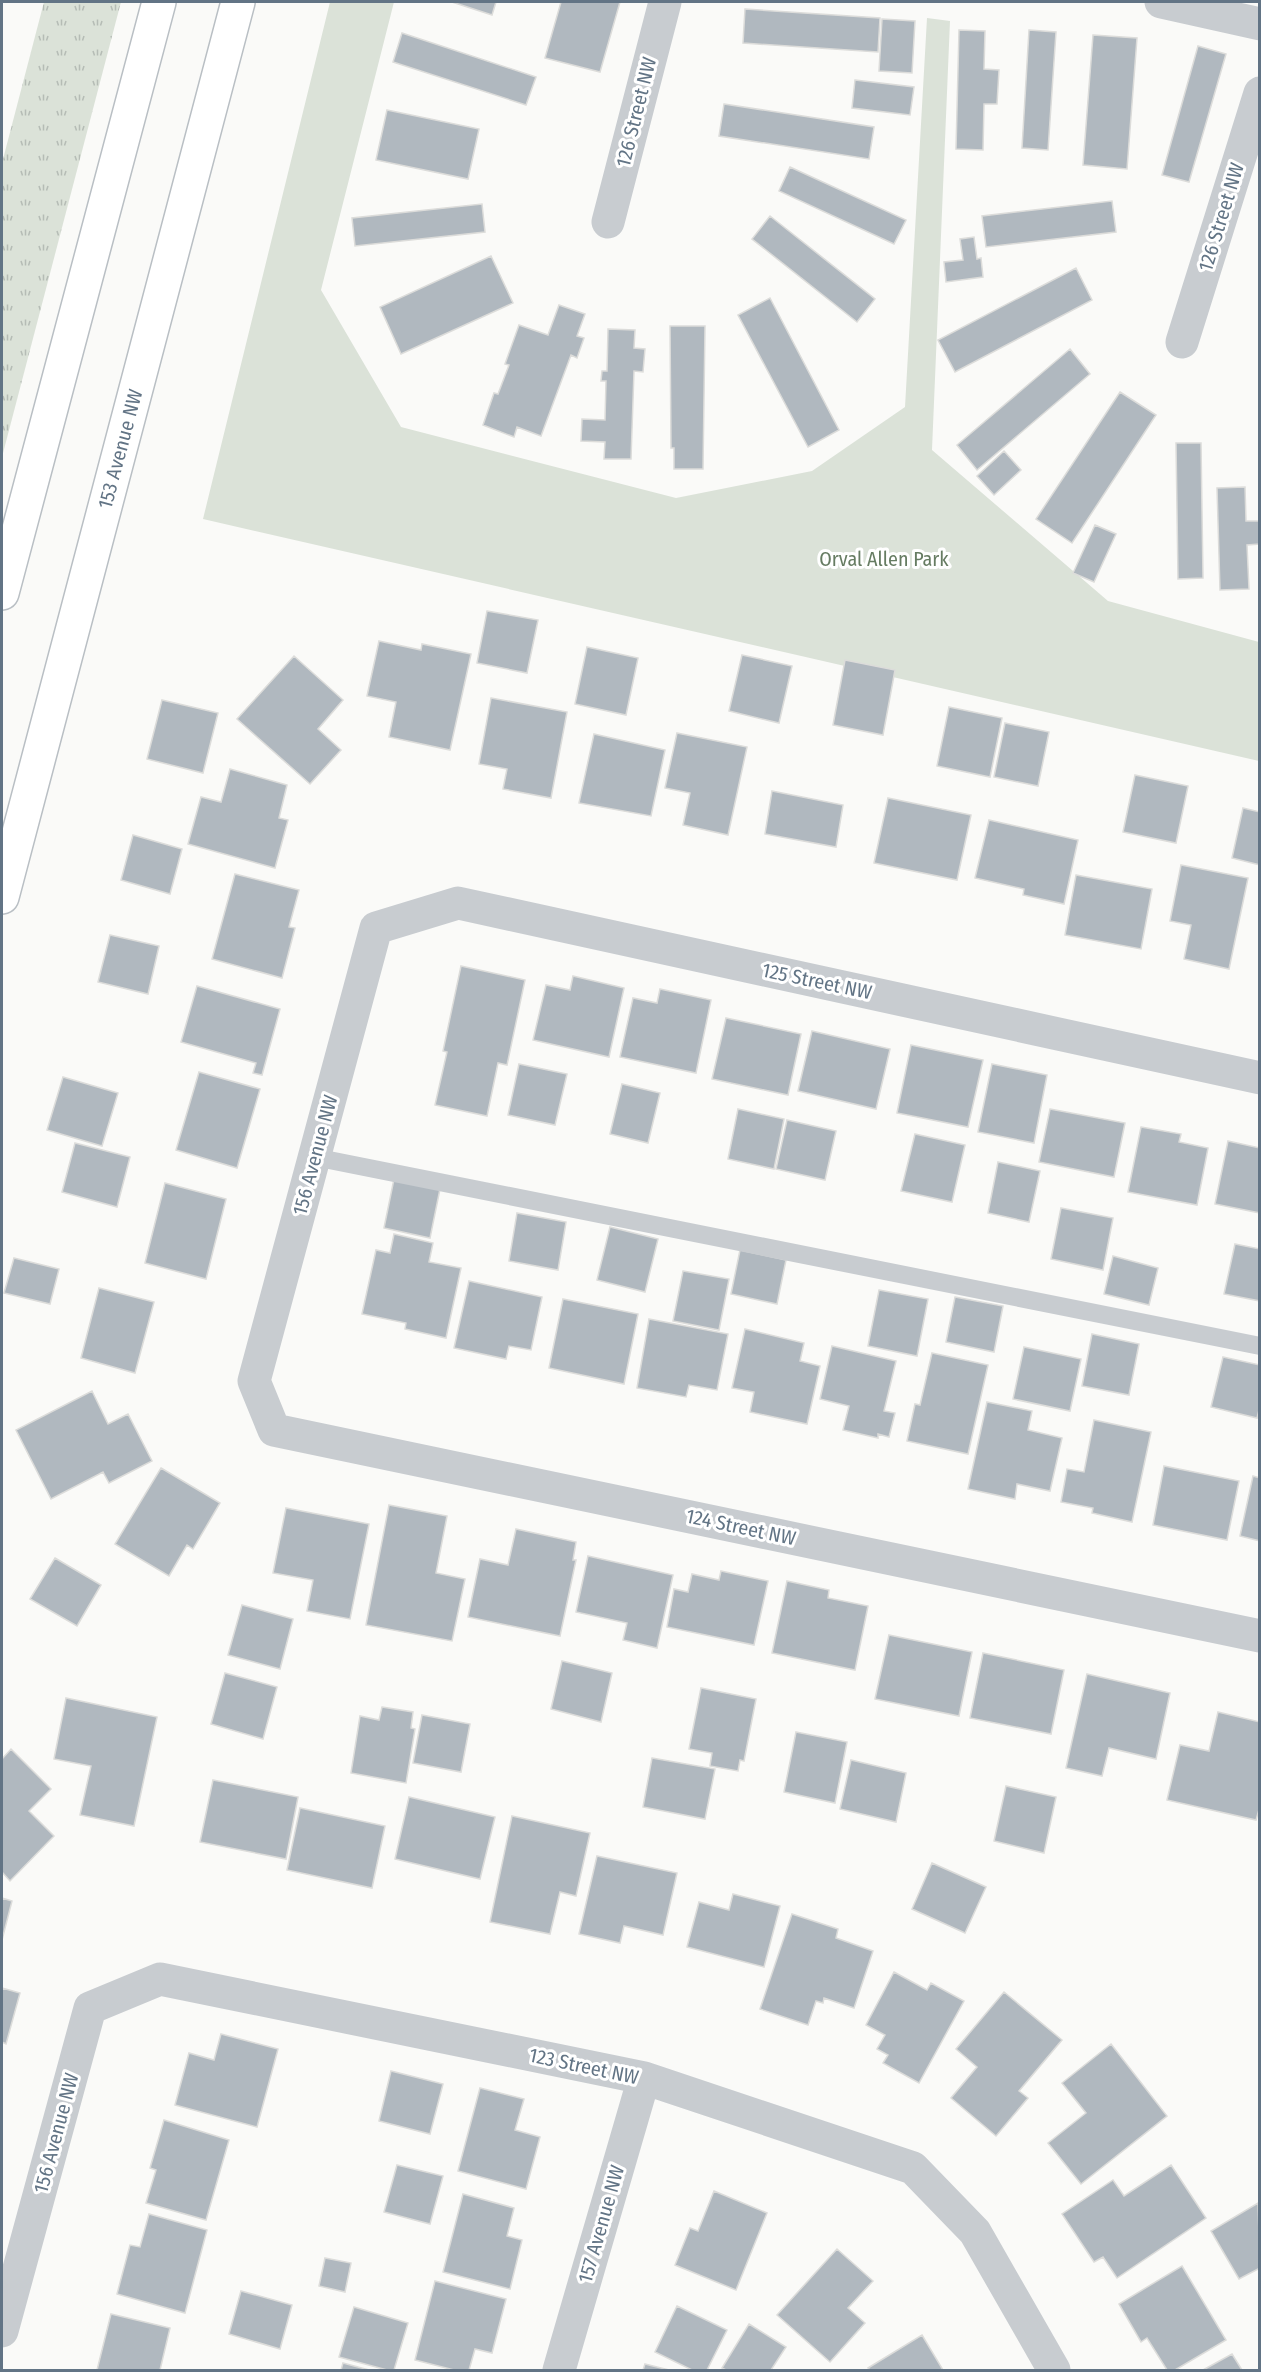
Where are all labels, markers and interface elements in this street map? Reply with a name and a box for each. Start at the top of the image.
street label: 126 Street NW [611,55,661,169]
street label: 126 Street NW [1193,160,1249,274]
street label: 153 Avenue NW [93,387,147,511]
park label: Orval Allen Park [819,547,949,571]
street label: 125 Street NW [760,958,874,1004]
street label: 156 Avenue NW [287,1092,343,1218]
street label: 124 Street NW [684,1504,798,1550]
street label: 123 Street NW [527,2043,641,2089]
street label: 156 Avenue NW [28,2070,84,2196]
street label: 157 Avenue NW [573,2162,629,2286]

